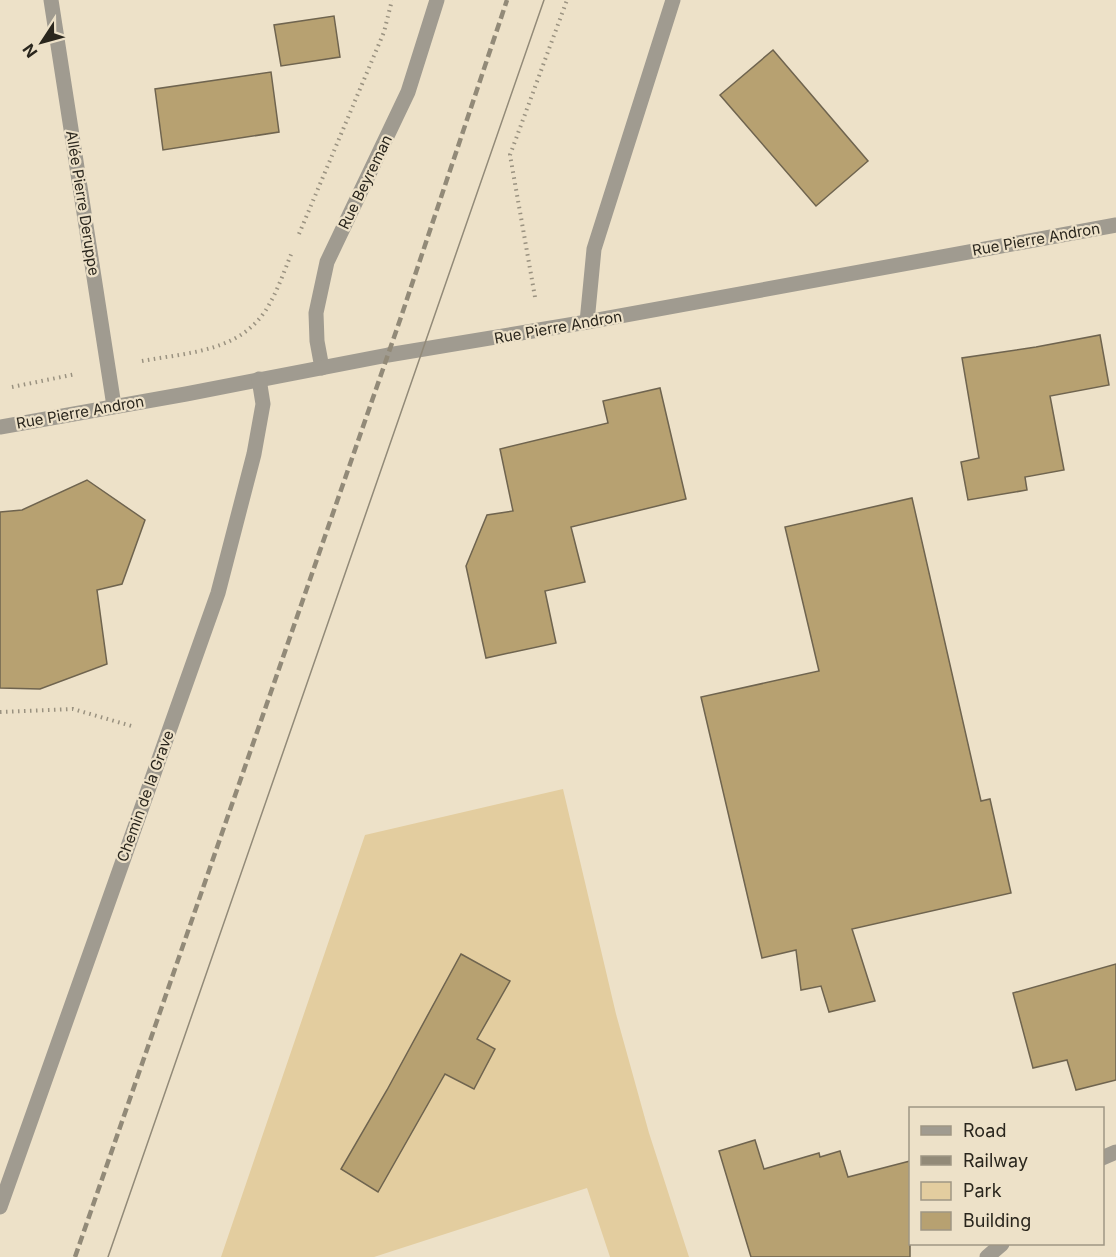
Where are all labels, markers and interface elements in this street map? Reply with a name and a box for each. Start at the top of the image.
north arrow [12,12,72,72]
text: N [18,40,42,62]
street label: Allée Pierre Deruppe [62,129,104,277]
street label: Rue Beyreman [334,132,396,232]
street label: Rue Pierre Andron [971,218,1101,260]
street label: Rue Pierre Andron [493,306,623,348]
street label: Rue Pierre Andron [15,391,145,433]
street label: Chemin de la Grave [112,728,178,864]
legend [909,1107,1104,1245]
text: Road [963,1120,1006,1141]
text: Railway [963,1150,1028,1171]
text: Park [963,1180,1002,1201]
text: Building [963,1210,1031,1231]

